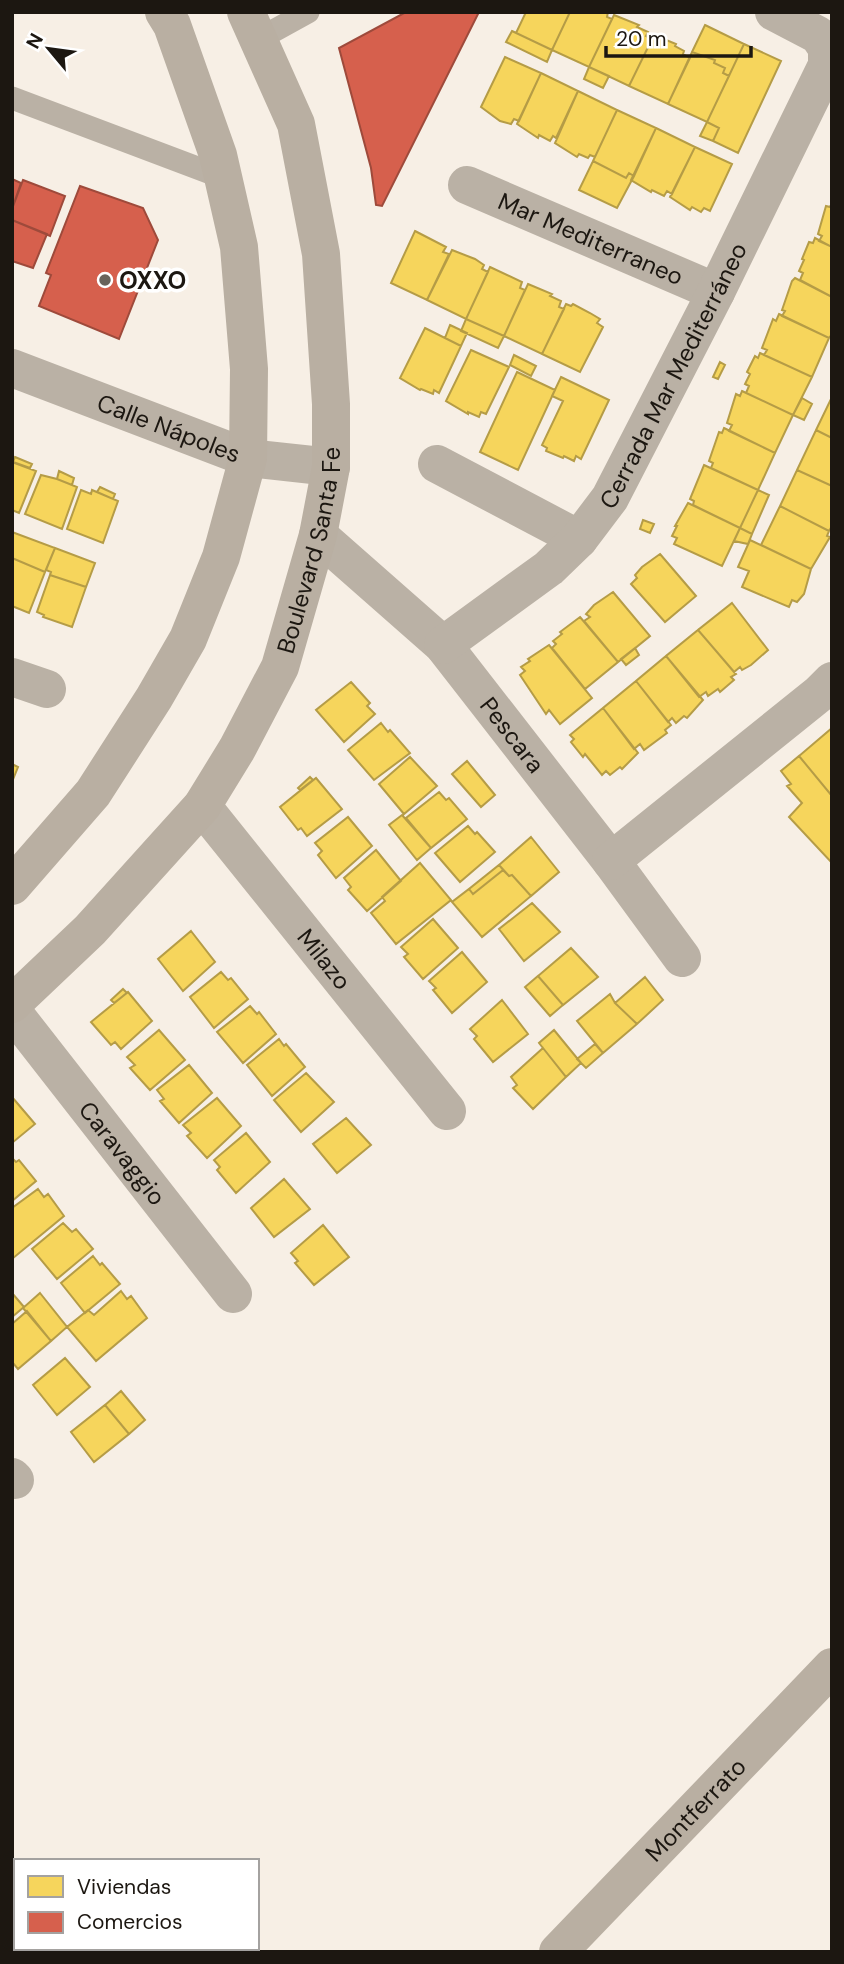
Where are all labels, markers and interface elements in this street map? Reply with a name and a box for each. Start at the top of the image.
north arrow [14,14,84,84]
scale bar [606,14,751,58]
text: 20 m [616,25,667,53]
text: N [20,29,49,53]
street label: Mar Mediterraneo [494,185,688,292]
street label: Cerrada Mar Mediterráneo [592,237,753,515]
place label: OXXO [119,265,186,296]
marker: OXXO [97,272,113,288]
street label: Calle Nápoles [93,386,245,469]
street label: Boulevard Santa Fe [269,447,347,657]
street label: Pescara [474,690,552,779]
street label: Milazo [291,922,359,996]
street label: Caravaggio [72,1095,173,1211]
street label: Montferrato [638,1751,752,1868]
legend [14,1859,259,1950]
text: Viviendas [77,1873,171,1901]
text: Comercios [77,1908,183,1936]

